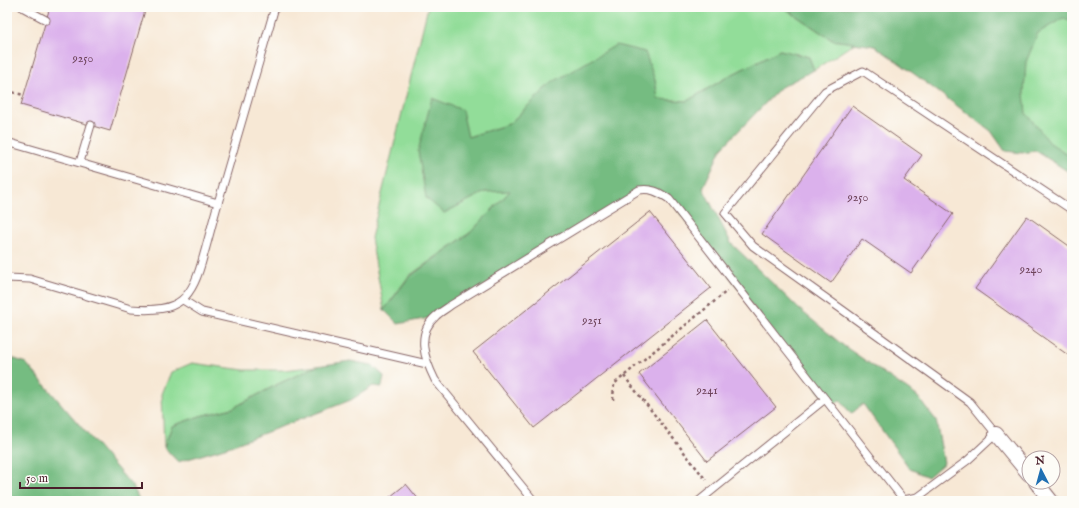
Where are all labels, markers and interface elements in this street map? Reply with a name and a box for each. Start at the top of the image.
house number: 9250 [71,51,94,66]
house number: 9250 [846,190,869,205]
house number: 9240 [1019,262,1042,277]
house number: 9251 [581,313,602,328]
house number: 9241 [695,383,718,398]
north arrow [1021,450,1061,490]
text: N [1034,454,1046,469]
scale bar [20,464,142,490]
text: 50 m [26,471,48,486]

